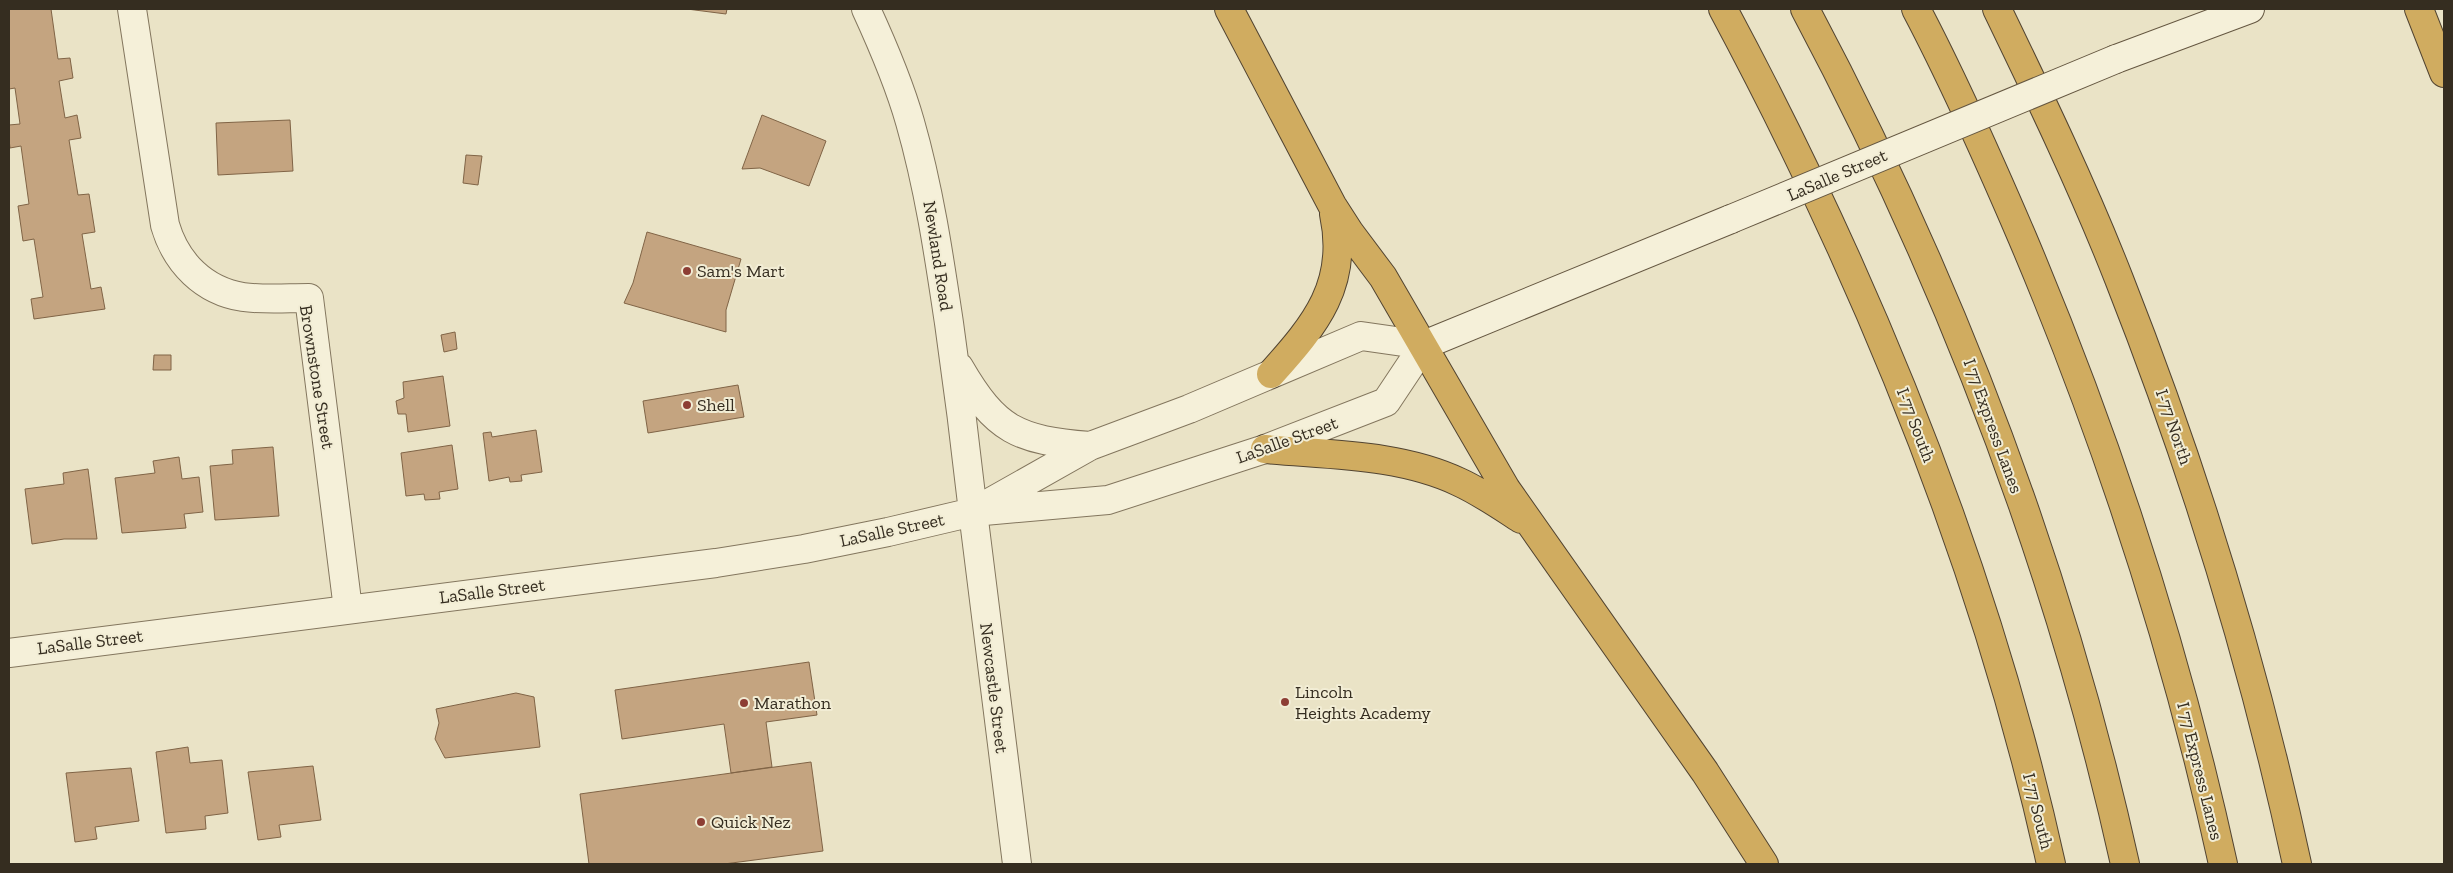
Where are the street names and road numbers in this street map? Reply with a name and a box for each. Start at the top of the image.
street label: LaSalle Street [1784,144,1891,206]
street label: Newland Road [918,199,958,313]
street label: Brownstone Street [295,303,339,451]
street label: I 77 Express Lanes [1958,356,2028,496]
street label: I-77 South [1892,385,1940,465]
street label: I-77 North [2151,386,2197,468]
street label: LaSalle Street [1233,411,1341,469]
street label: LaSalle Street [838,508,947,552]
street label: LaSalle Street [438,574,546,608]
street label: Newcastle Street [975,622,1013,755]
street label: LaSalle Street [36,625,144,659]
street label: I 77 Express Lanes [2172,700,2228,843]
street label: I-77 South [2018,771,2058,851]

